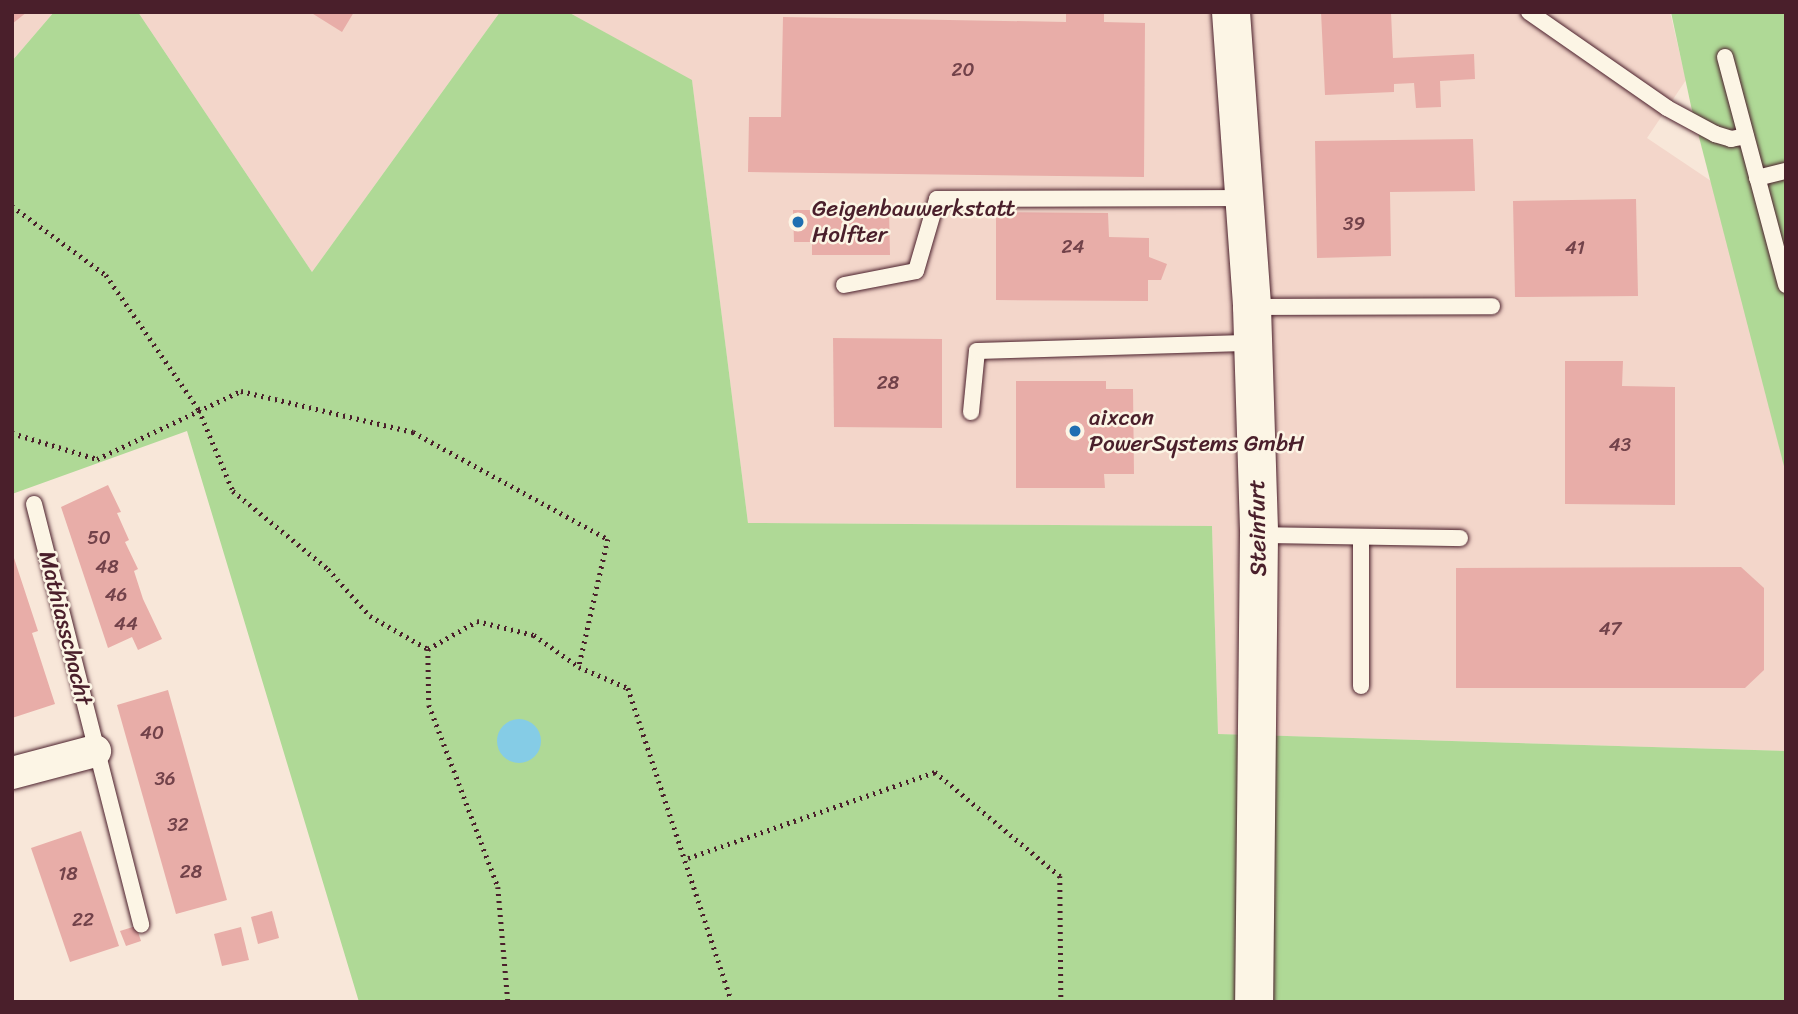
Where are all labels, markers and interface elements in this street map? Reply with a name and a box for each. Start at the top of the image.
house number: 20 [952,59,974,81]
place label: Geigenbauwerkstatt Holfter [812,195,1016,249]
house number: 39 [1343,213,1365,235]
marker: Geigenbauwerkstatt Holfter [790,214,806,230]
house number: 24 [1062,236,1084,258]
house number: 41 [1565,237,1585,259]
house number: 28 [877,372,899,394]
place label: aixcon PowerSystems GmbH [1089,404,1305,458]
marker: aixcon PowerSystems GmbH [1067,423,1083,439]
house number: 43 [1609,434,1631,456]
street label: Steinfurt [1243,479,1273,577]
house number: 50 [87,527,111,549]
street label: Mathiasschacht [32,548,98,708]
house number: 48 [95,556,119,578]
house number: 46 [105,584,127,606]
house number: 44 [114,613,138,635]
house number: 47 [1599,618,1621,640]
house number: 40 [140,722,164,744]
house number: 36 [154,768,176,790]
house number: 32 [167,814,189,836]
house number: 28 [180,861,202,883]
house number: 18 [58,863,78,885]
house number: 22 [72,909,94,931]

